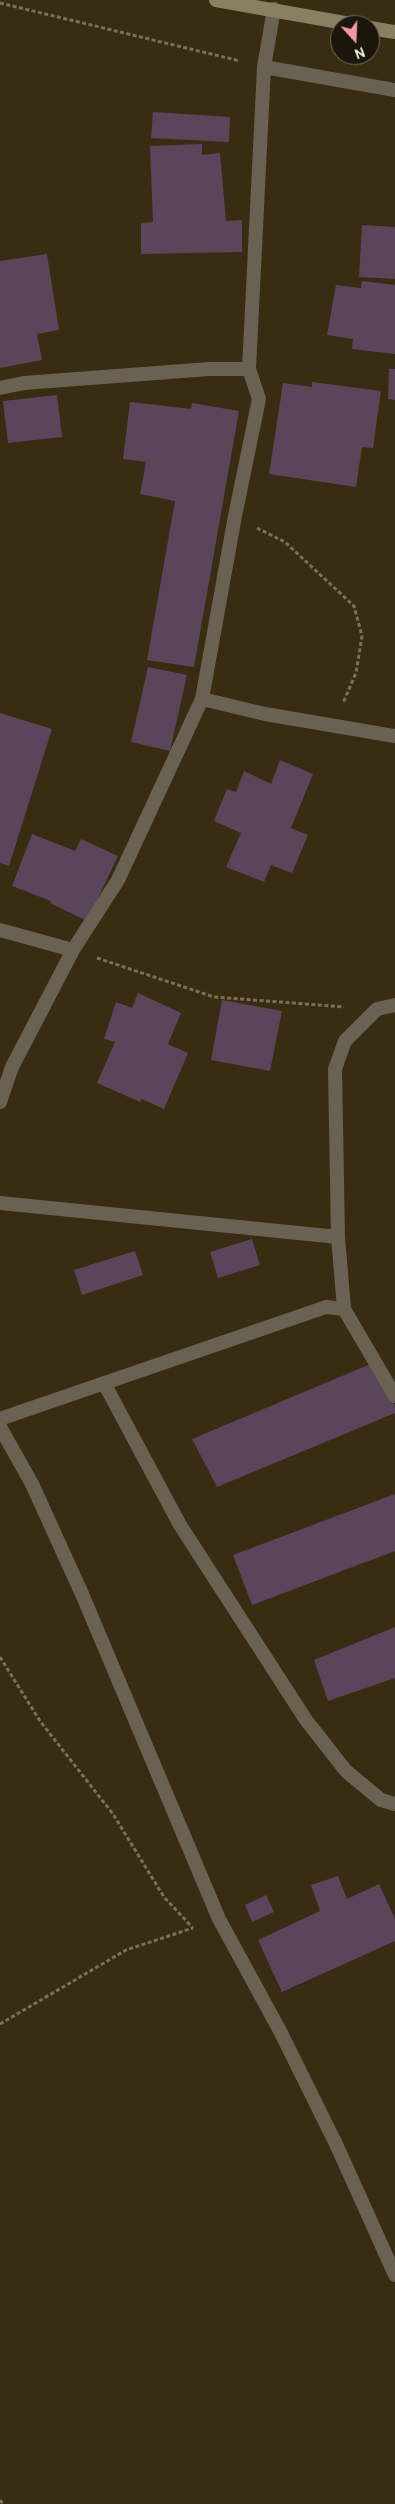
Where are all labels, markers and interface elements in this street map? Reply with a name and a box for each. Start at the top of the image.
north arrow [330,15,380,65]
text: N [352,43,368,63]

